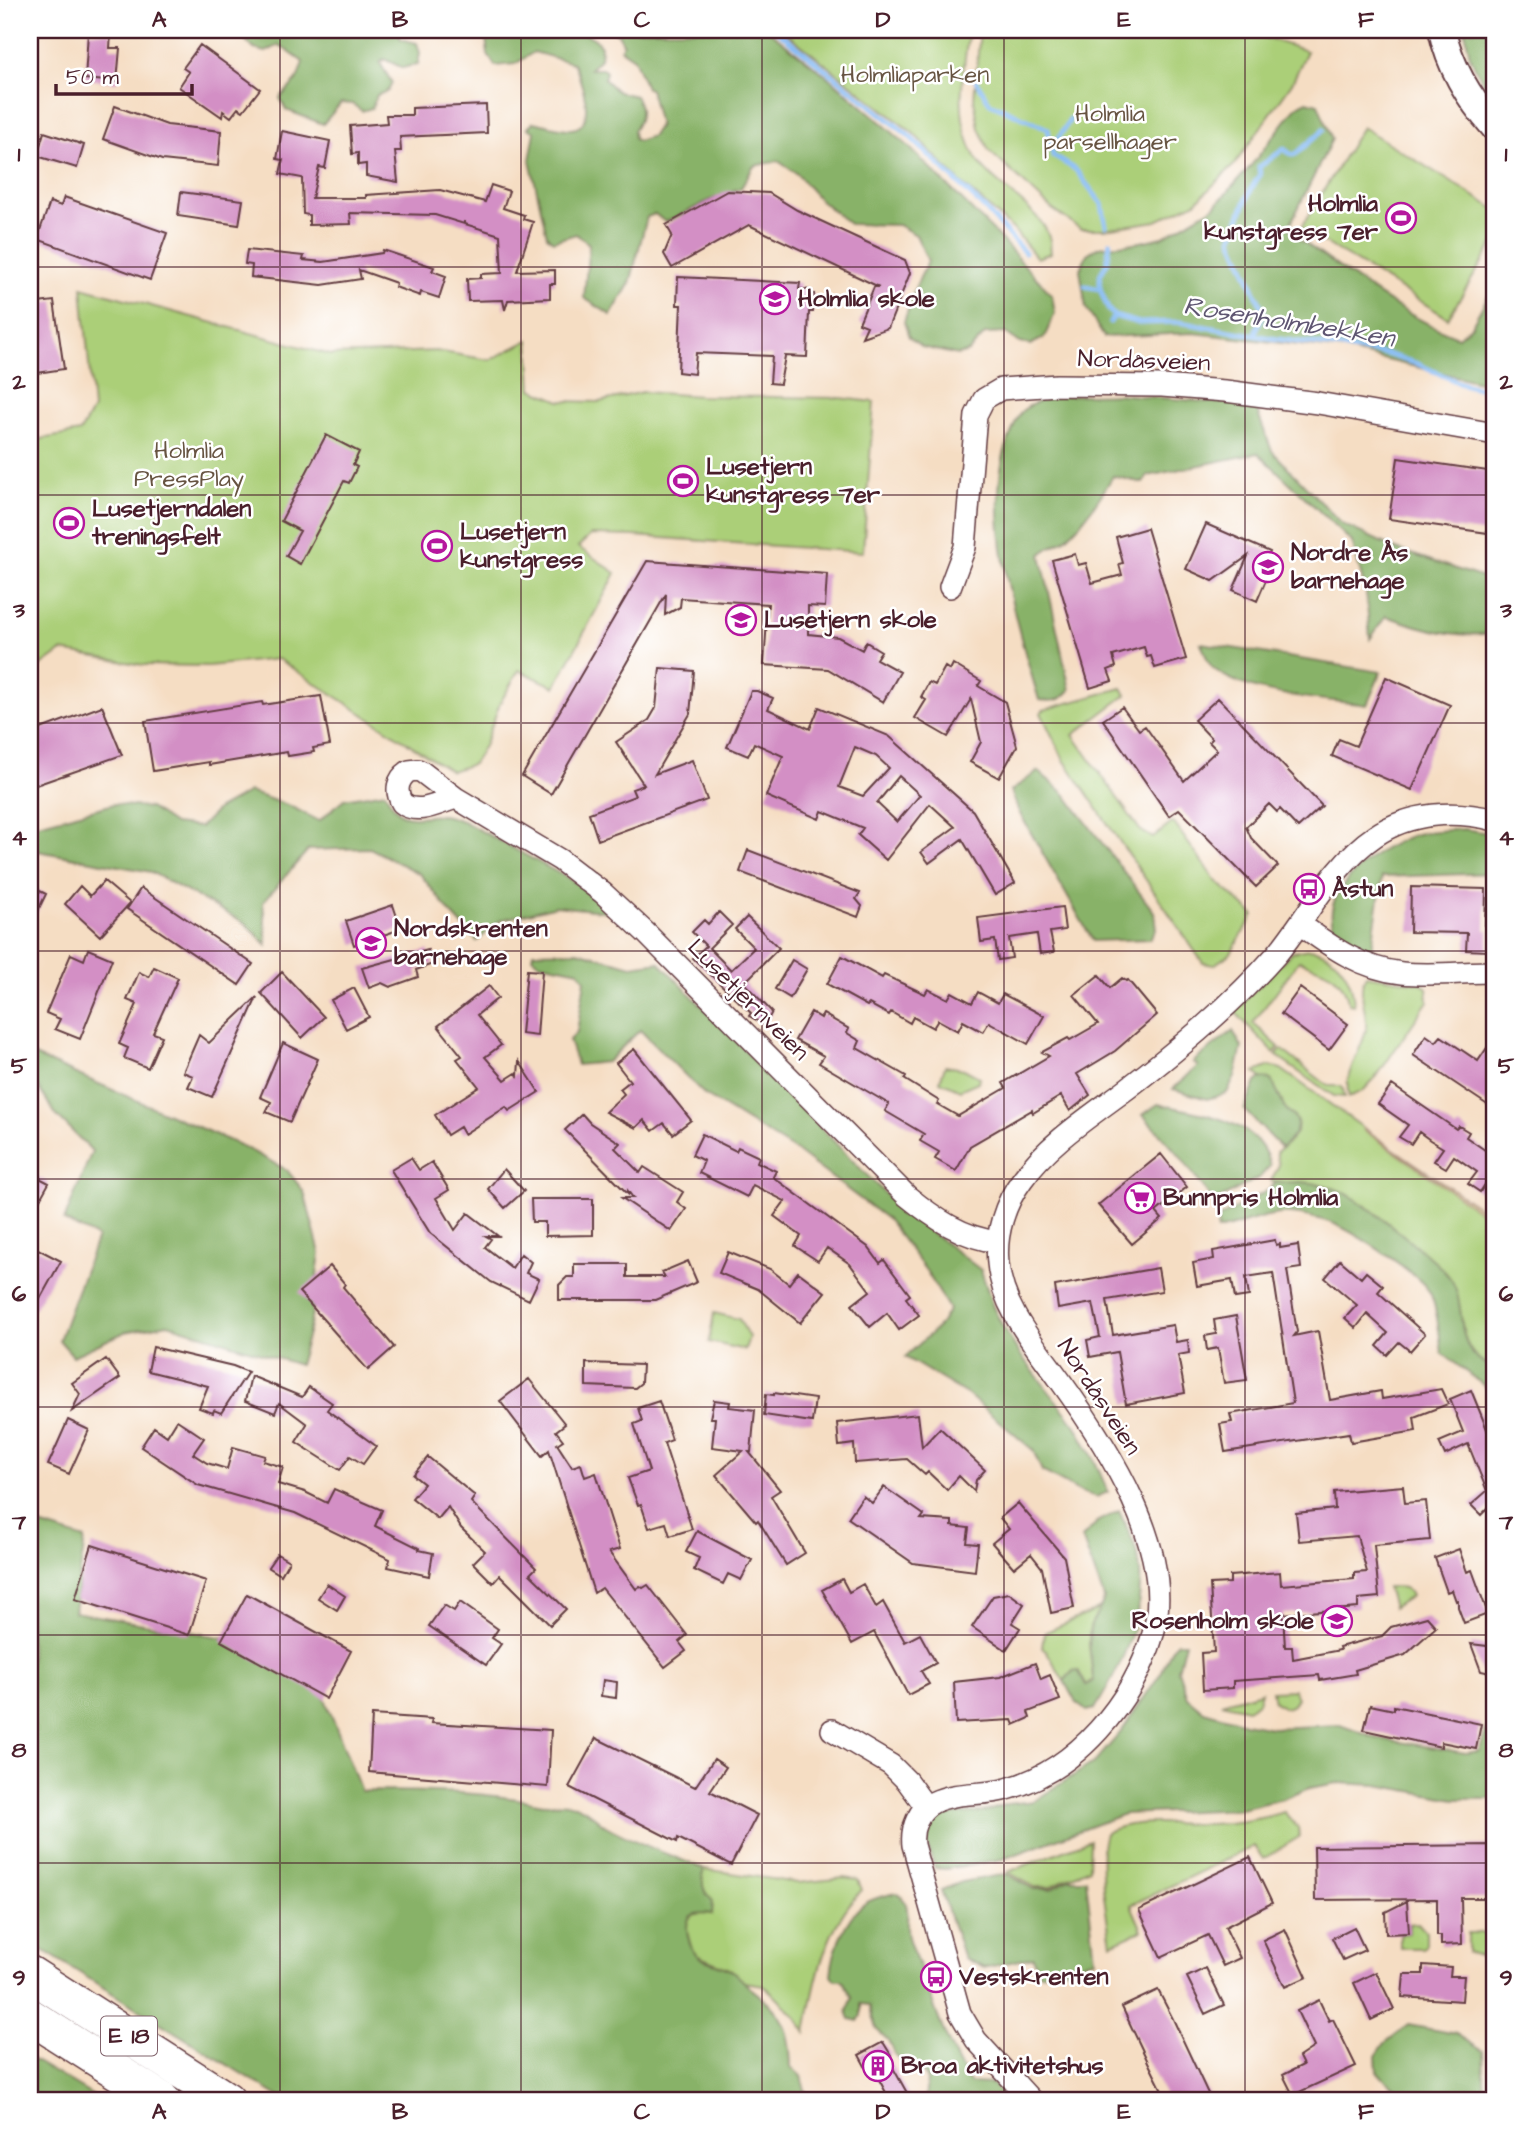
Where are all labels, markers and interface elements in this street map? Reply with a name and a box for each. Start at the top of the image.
text: A [152,4,167,36]
text: B [392,4,409,36]
text: C [634,4,651,36]
text: D [876,4,891,36]
text: E [1117,4,1131,36]
text: F [1358,4,1375,36]
scale bar [56,52,192,96]
park label: Holmliaparken [841,58,989,92]
text: 50 m [66,63,120,92]
park label: Holmlia parsellhager [1043,97,1177,160]
text: 1 [18,138,21,170]
text: 1 [1505,138,1508,170]
place label: Holmlia kunstgress 7er [1204,187,1379,250]
sports icon: Holmlia kunstgress 7er [1384,201,1418,235]
school or university icon: Holmlia skole [758,282,792,316]
place label: Holmlia skole [798,282,935,316]
water label: Rosenholmbekken [1181,288,1399,357]
street label: Nordåsveien [1077,342,1211,380]
text: 2 [11,366,26,398]
text: 2 [1498,366,1513,398]
park label: Holmlia PressPlay [134,434,244,497]
place label: Lusetjern kunstgress 7er [706,450,881,513]
sports icon: Lusetjern kunstgress 7er [666,464,700,498]
place label: Lusetjerndalen treningsfelt [91,492,251,555]
sports icon: Lusetjerndalen treningsfelt [52,506,86,540]
place label: Lusetjern kunstgress [460,515,583,578]
sports icon: Lusetjern kunstgress [420,529,454,563]
place label: Nordre Ås barnehage [1291,536,1408,599]
school or university icon: Nordre Ås barnehage [1251,550,1285,584]
text: 3 [12,594,25,626]
text: 3 [1499,594,1512,626]
school or university icon: Lusetjern skole [724,603,758,637]
place label: Lusetjern skole [764,603,937,637]
text: 4 [11,822,27,854]
text: 4 [1498,822,1514,854]
bus stop icon: Åstun [1292,872,1326,906]
place label: Åstun [1332,872,1393,906]
place label: Nordskrenten barnehage [394,912,548,975]
school or university icon: Nordskrenten barnehage [354,926,388,960]
street label: Lusetjernveien [679,931,817,1069]
text: 5 [11,1050,28,1082]
text: 5 [1498,1050,1515,1082]
supermarket icon: Bunnpris Holmlia [1123,1181,1157,1215]
place label: Bunnpris Holmlia [1163,1181,1339,1215]
text: 6 [12,1278,27,1310]
text: 6 [1499,1278,1514,1310]
street label: Nordåsveien [1049,1332,1149,1462]
text: 7 [11,1506,27,1538]
text: 7 [1498,1506,1514,1538]
place label: Rosenholm skole [1132,1604,1314,1638]
school or university icon: Rosenholm skole [1320,1604,1354,1638]
text: 8 [12,1734,27,1766]
text: 8 [1499,1734,1514,1766]
bus stop icon: Vestskrenten [919,1960,953,1994]
place label: Vestskrenten [958,1960,1108,1994]
text: 9 [12,1962,26,1994]
text: 9 [1499,1962,1513,1994]
road number: E 18 [101,2016,157,2056]
building icon: Broa aktivitetshus [861,2049,895,2083]
place label: Broa aktivitetshus [901,2049,1104,2083]
text: A [152,2096,167,2128]
text: B [392,2096,409,2128]
text: C [634,2096,651,2128]
text: D [876,2096,891,2128]
text: E [1117,2096,1131,2128]
text: F [1358,2096,1375,2128]

